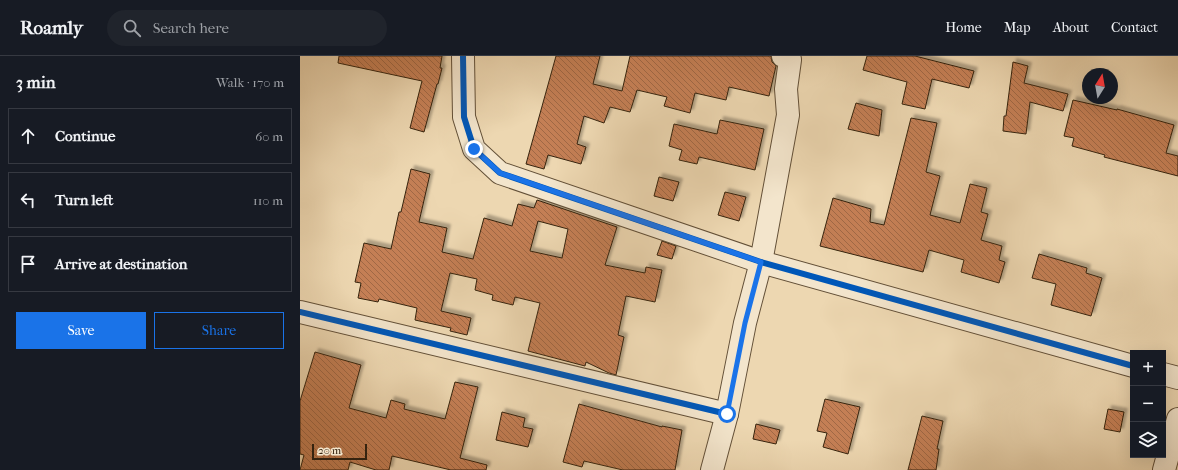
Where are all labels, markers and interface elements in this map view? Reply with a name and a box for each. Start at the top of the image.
search box [107,10,387,46]
text: Roamly [20,17,83,39]
icon: search [121,17,143,39]
text: Search here [153,19,229,37]
text: Home [945,19,982,36]
text: Map [1004,19,1031,36]
text: About [1053,19,1089,36]
text: Contact [1111,19,1158,36]
north arrow [1082,68,1118,104]
text: 3 min [16,72,56,92]
text: Walk · 170 m [216,75,284,90]
icon: ahead [17,125,39,147]
text: Continue [55,127,115,145]
text: 60 m [255,129,283,144]
route end [465,140,483,158]
icon: left [17,189,39,211]
text: Turn left [55,191,113,209]
text: 110 m [253,193,283,208]
icon: arrive [17,253,39,275]
text: Arrive at destination [55,255,187,273]
button: Save [16,312,146,349]
button: Share [154,312,284,349]
map controls [1130,350,1166,458]
button: + [1130,350,1166,386]
button: − [1130,386,1166,422]
route start [718,405,736,423]
button: layers [1130,422,1166,458]
scale bar [312,442,367,461]
text: 20 m [318,444,341,457]

